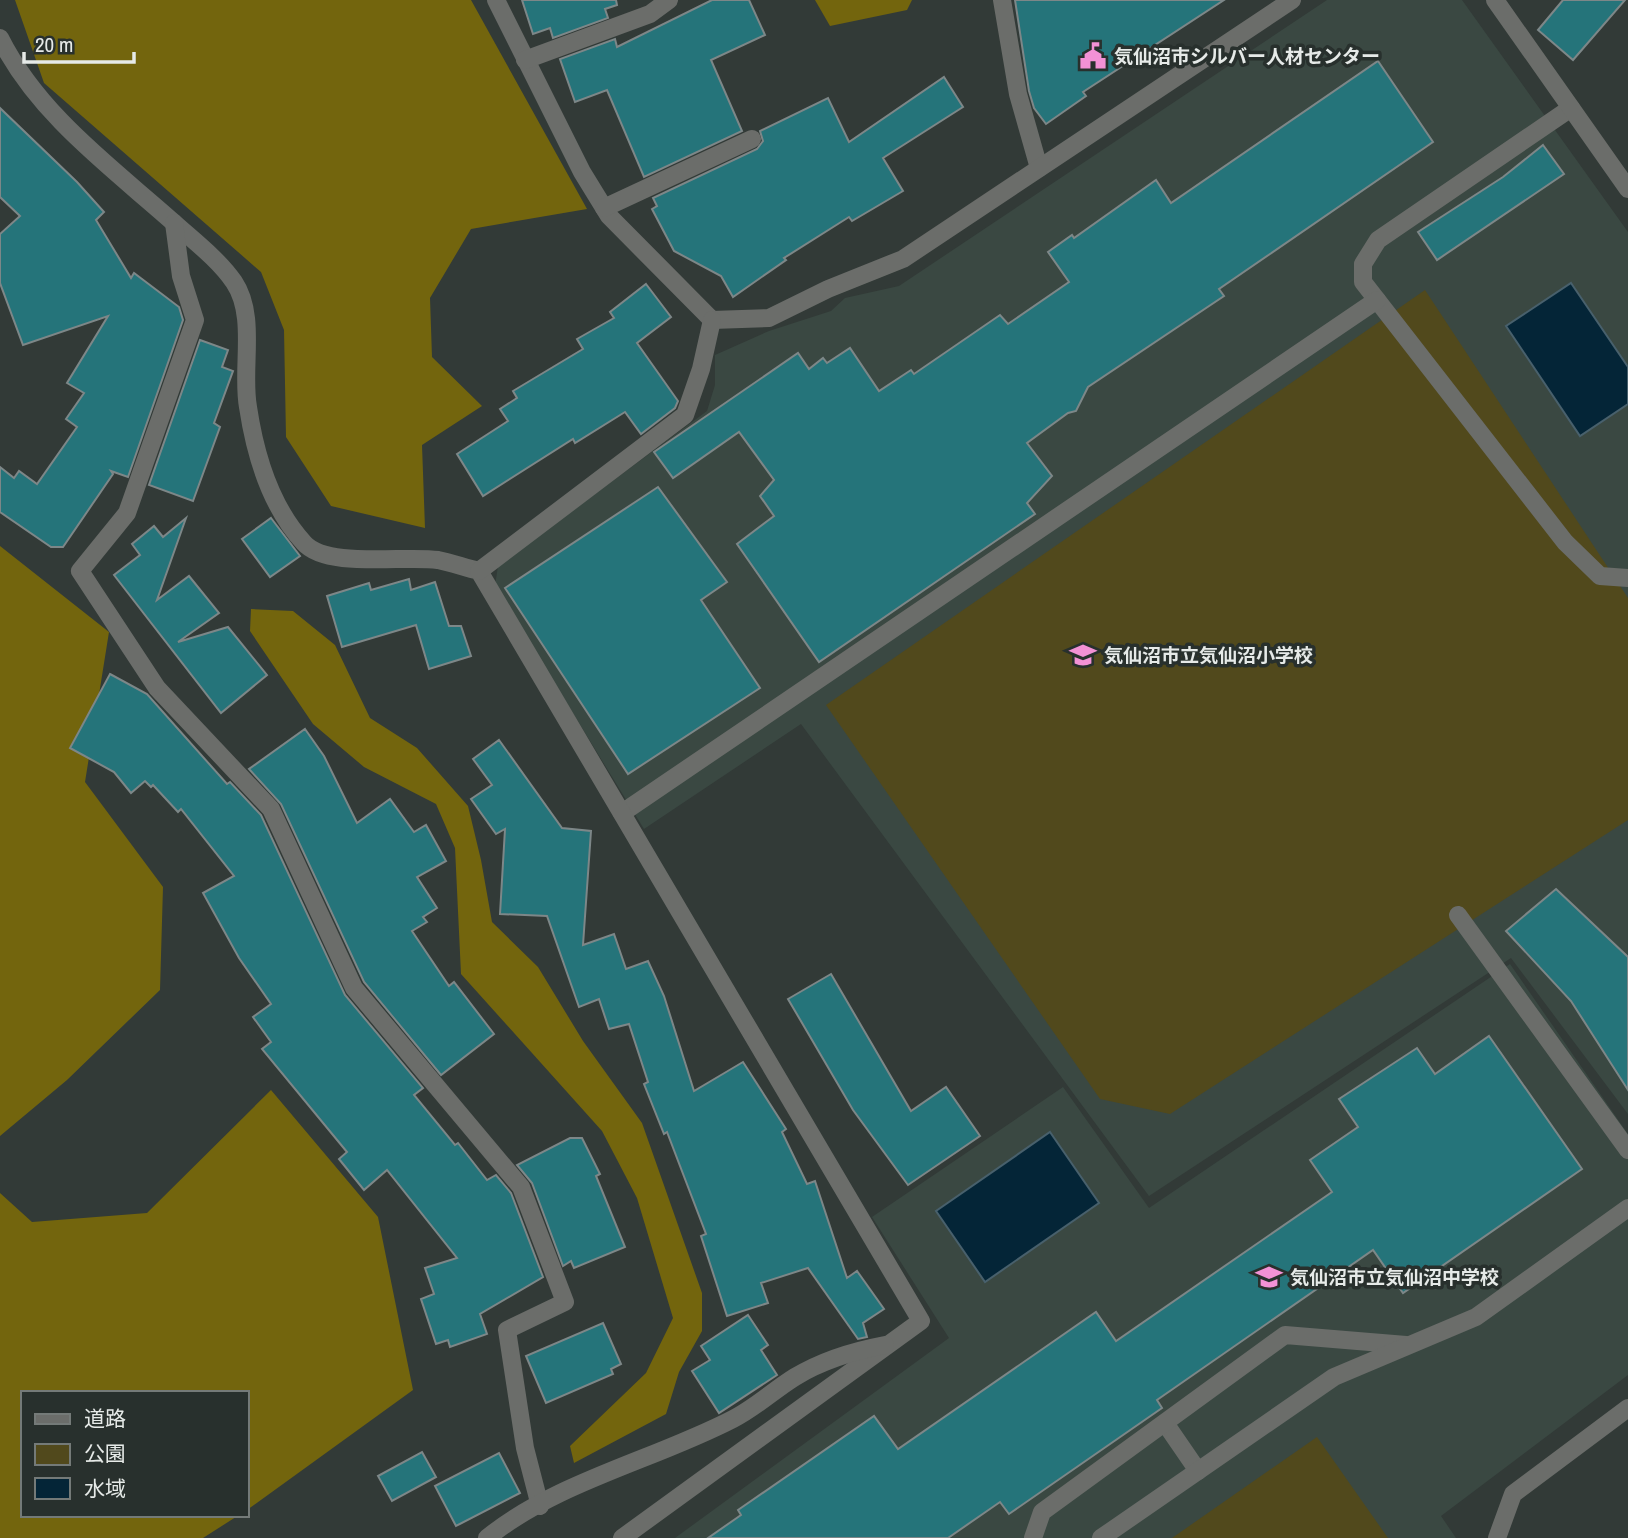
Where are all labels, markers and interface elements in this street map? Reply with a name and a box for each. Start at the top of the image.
scale bar [24,21,135,65]
text: 20 m [35,30,73,59]
public building icon: 気仙沼市シルバー人材センター [1078,41,1108,71]
place label: 気仙沼市シルバー人材センター [1114,43,1380,69]
school or university icon: 気仙沼市立気仙沼小学校 [1068,640,1098,670]
place label: 気仙沼市立気仙沼小学校 [1104,642,1313,668]
school or university icon: 気仙沼市立気仙沼中学校 [1254,1262,1284,1292]
place label: 気仙沼市立気仙沼中学校 [1290,1264,1499,1290]
legend [21,1391,248,1517]
text: 道路 [84,1404,126,1433]
text: 公園 [84,1439,126,1468]
text: 水域 [84,1474,126,1503]

